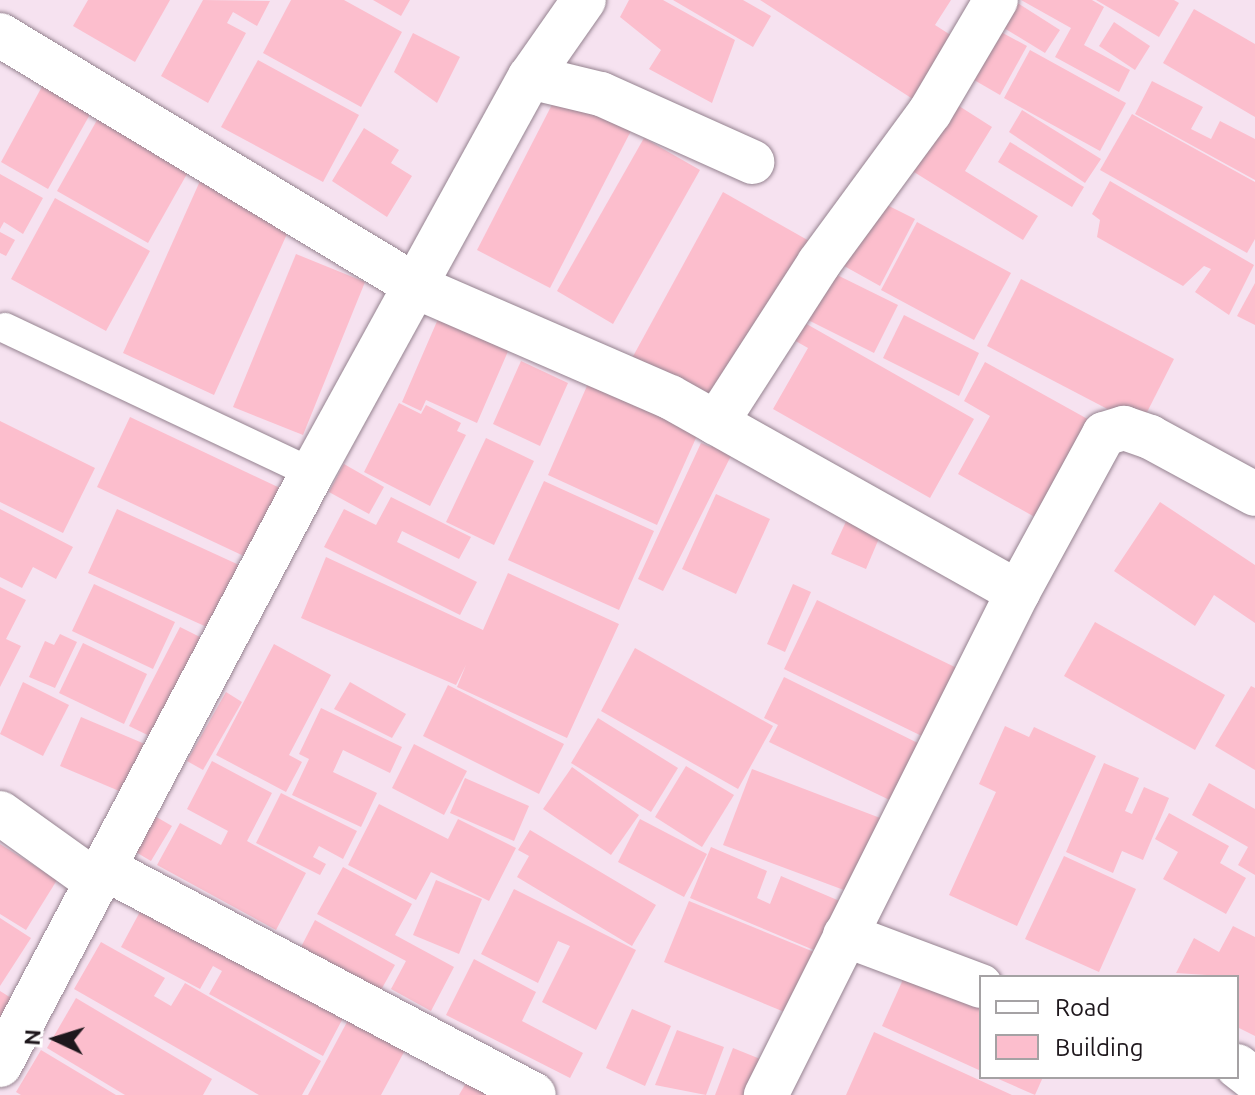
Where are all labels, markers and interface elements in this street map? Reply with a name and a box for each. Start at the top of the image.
legend [979,975,1239,1079]
text: Road [1055,994,1110,1021]
north arrow [16,999,96,1079]
text: N [19,1028,45,1046]
text: Building [1055,1034,1143,1061]

